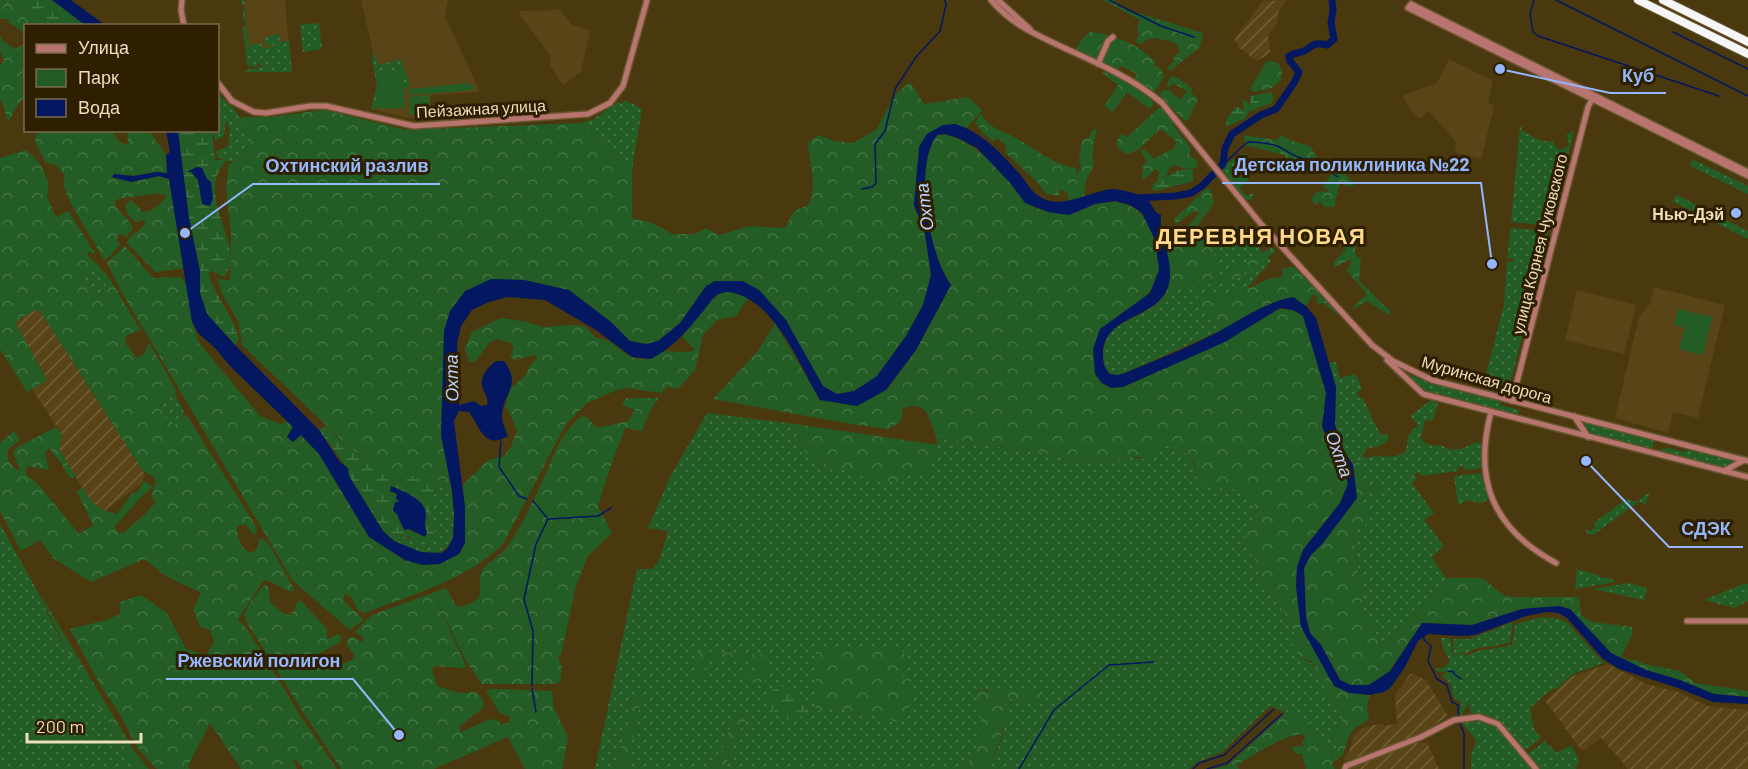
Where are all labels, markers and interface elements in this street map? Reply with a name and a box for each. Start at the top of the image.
legend [24,24,219,132]
text: Улица [78,36,130,58]
callout: Куб [1610,57,1666,93]
text: Куб [1622,64,1654,86]
text: Парк [78,66,119,88]
street label: Пейзажная улица [416,95,546,121]
text: Вода [78,96,121,118]
callout: Детская поликлиника №22 [1222,147,1481,183]
callout: Охтинский разлив [253,148,440,184]
street label: улица Корнея Чуковского [1507,152,1571,336]
text: Детская поликлиника №22 [1235,153,1469,175]
text: Охтинский разлив [265,154,429,176]
water label: Охта [910,182,938,232]
place label: Нью-Дэй [1652,204,1724,223]
marker: Нью-Дэй [1729,206,1743,220]
district label: ДЕРЕВНЯ НОВАЯ [1156,222,1366,249]
street label: Муринская дорога [1420,351,1554,407]
water label: Охта [440,354,462,402]
water label: Охта [1322,428,1358,480]
callout: СДЭК [1669,511,1743,547]
text: СДЭК [1681,517,1732,539]
callout: Ржевский полигон [166,643,353,679]
text: Ржевский полигон [178,649,340,671]
scale bar [27,706,141,744]
text: 200 m [36,715,84,737]

